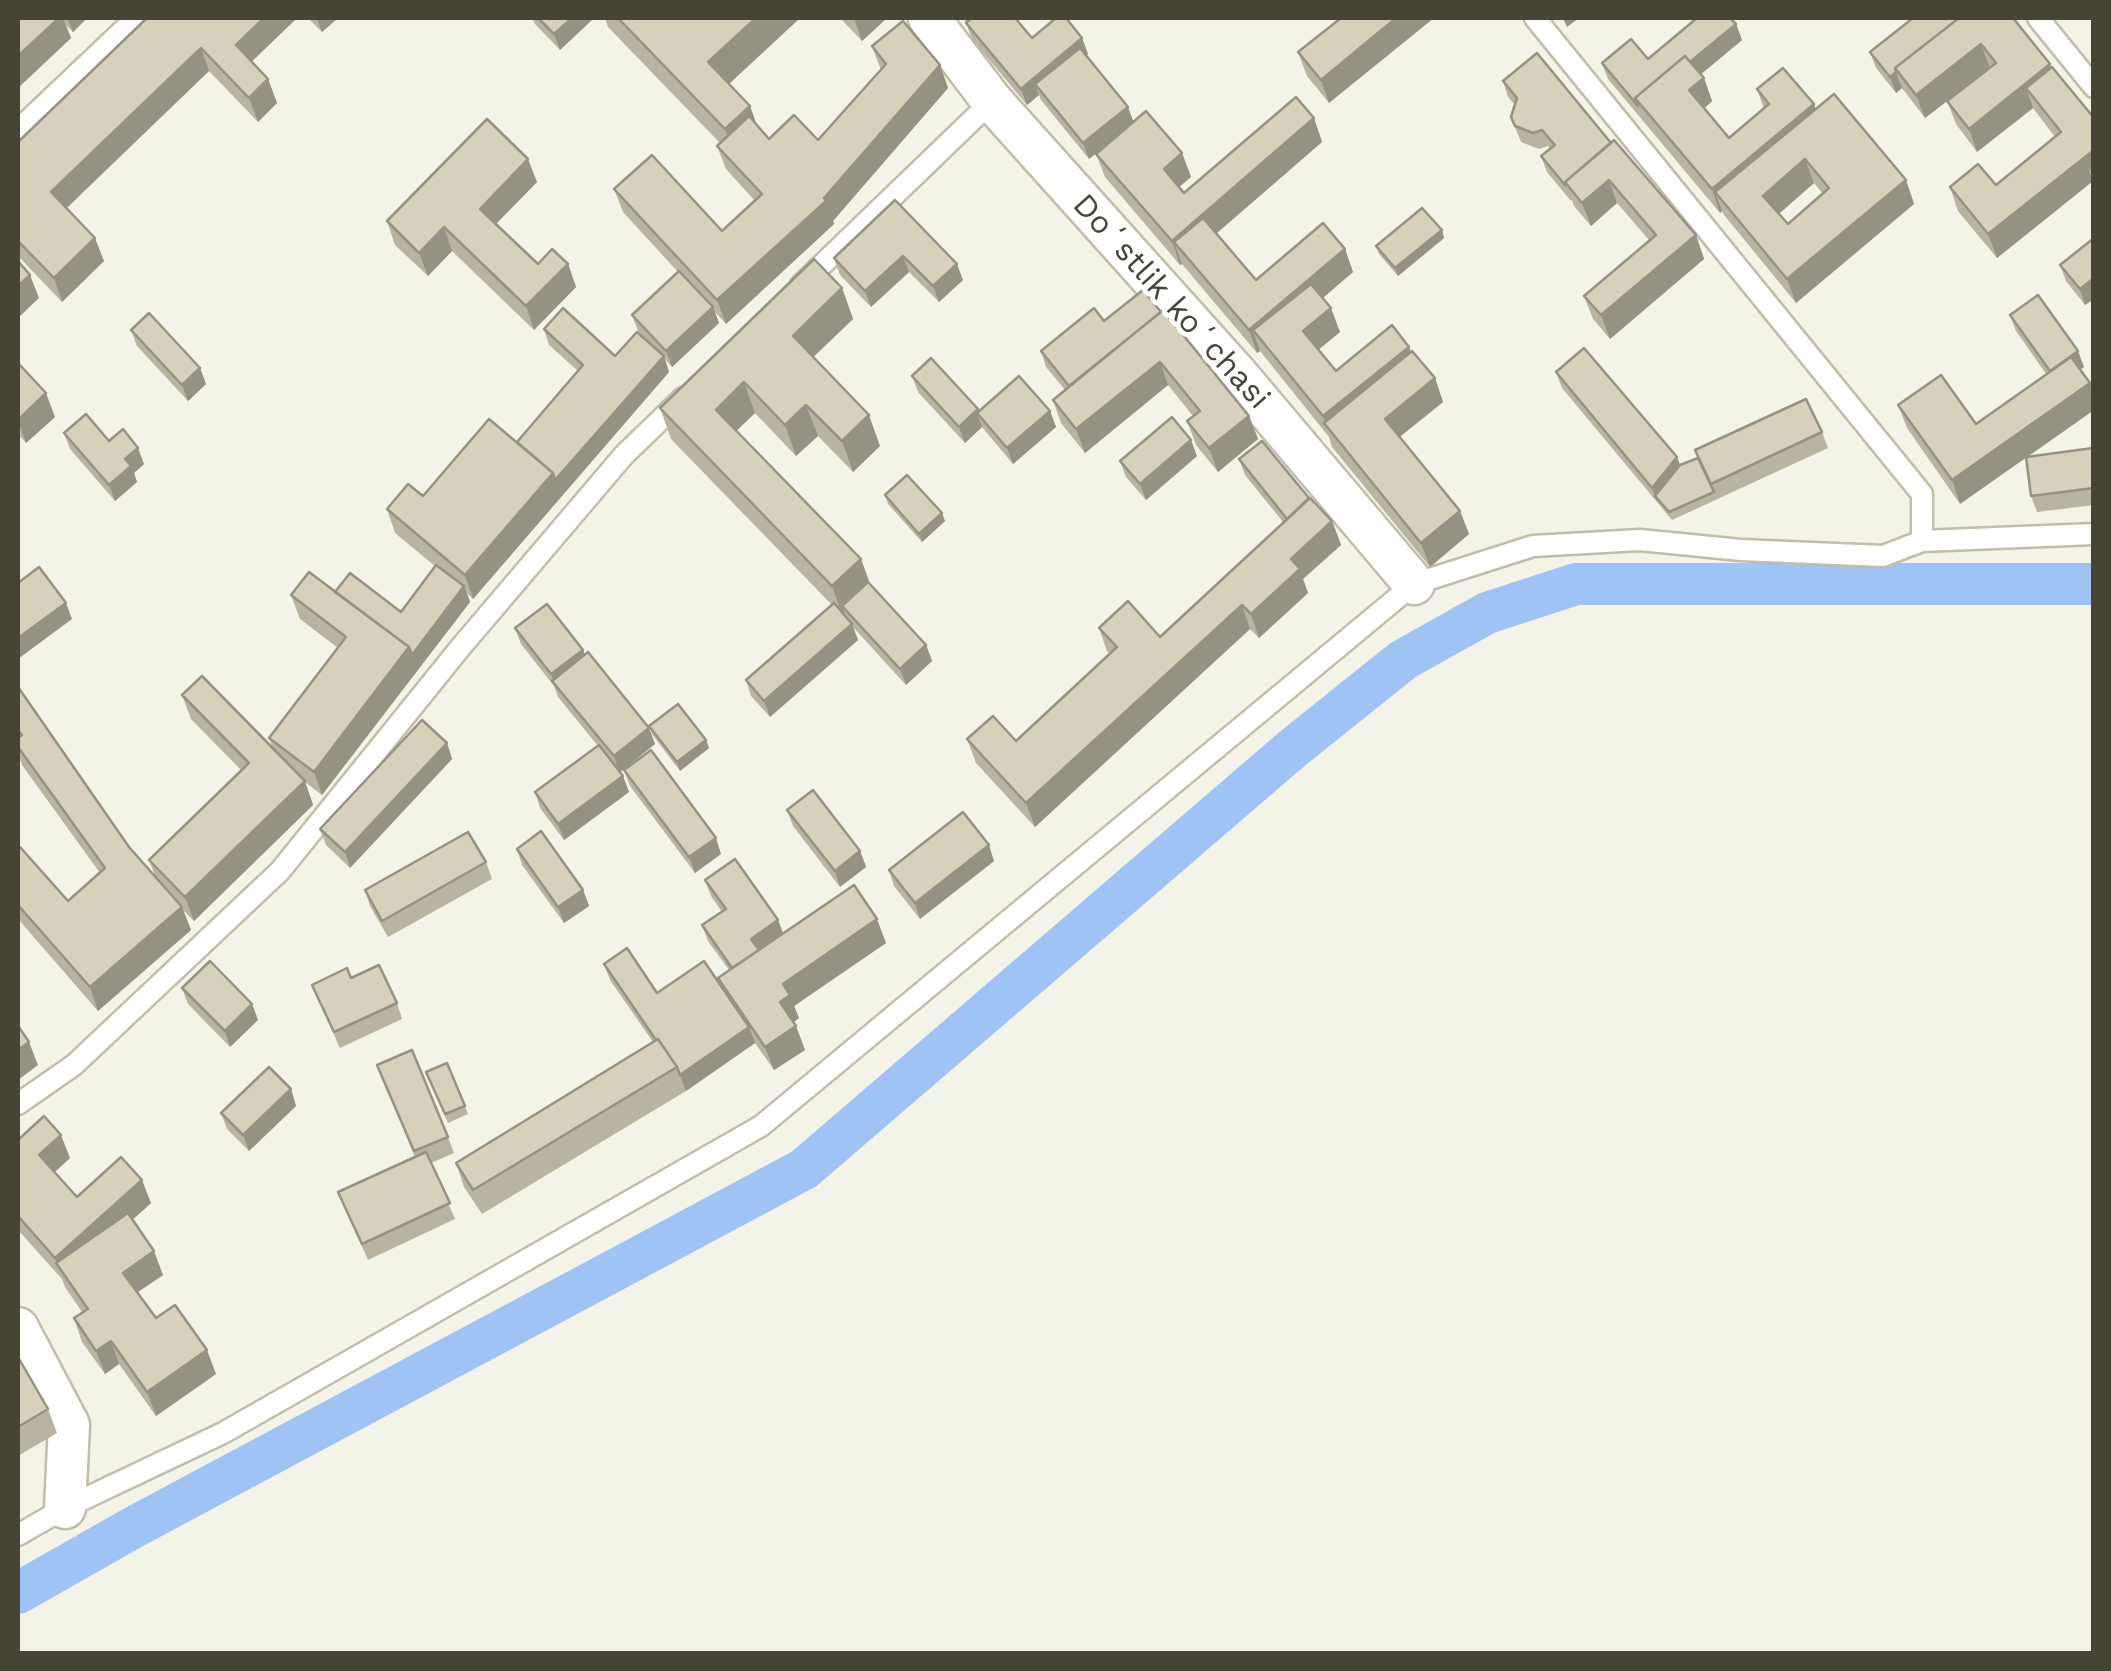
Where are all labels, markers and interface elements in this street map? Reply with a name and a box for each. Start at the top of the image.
street label: Doʻstlik koʻchasi [1064,186,1278,418]

